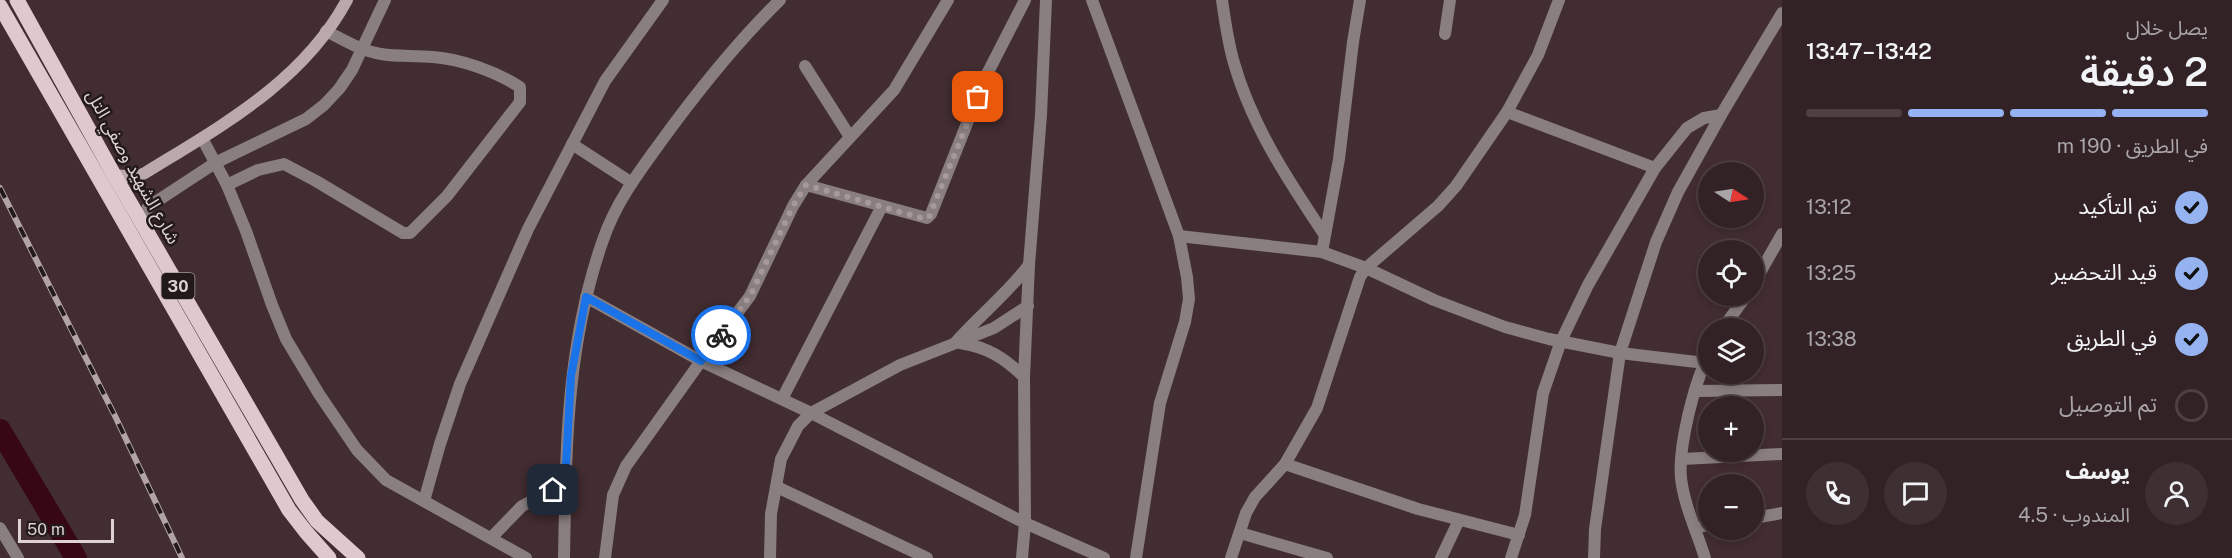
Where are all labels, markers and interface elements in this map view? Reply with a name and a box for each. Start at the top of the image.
text: يصل خلال [2126,16,2208,40]
text: 13:42–13:47 [1806,38,1932,64]
text: 2 دقيقة [2080,49,2208,95]
pin [952,71,1003,122]
icon: bag [961,80,994,113]
street label: شارع الشهيد وصفي التل [79,86,185,250]
text: في الطريق · 190 m [2057,134,2208,158]
north arrow [1698,162,1764,228]
map controls [1698,162,1764,540]
icon: check [2175,191,2208,224]
text: تم التأكيد [2078,193,2157,219]
text: 13:12 [1806,195,1851,219]
button: locate [1698,240,1764,306]
icon: check [2175,257,2208,290]
text: قيد التحضير [2051,259,2157,285]
text: 13:25 [1806,261,1856,285]
road number: 30 [162,273,195,299]
courier [691,305,751,365]
button: layers [1698,318,1764,384]
icon: bike [705,319,738,352]
icon: check [2175,323,2208,356]
text: في الطريق [2067,325,2157,351]
text: 13:38 [1806,327,1857,351]
text: تم التوصيل [2059,391,2157,417]
button: + [1698,396,1764,462]
text: يوسف [2065,458,2130,484]
button: phone [1806,462,1869,525]
button: chat [1884,462,1947,525]
button: person [2145,462,2208,525]
pin [527,464,578,515]
icon: home [536,473,569,506]
button: − [1698,474,1764,540]
text: المندوب · 4.5 [2018,503,2130,527]
scale bar [18,516,114,544]
text: 50 m [27,520,65,539]

